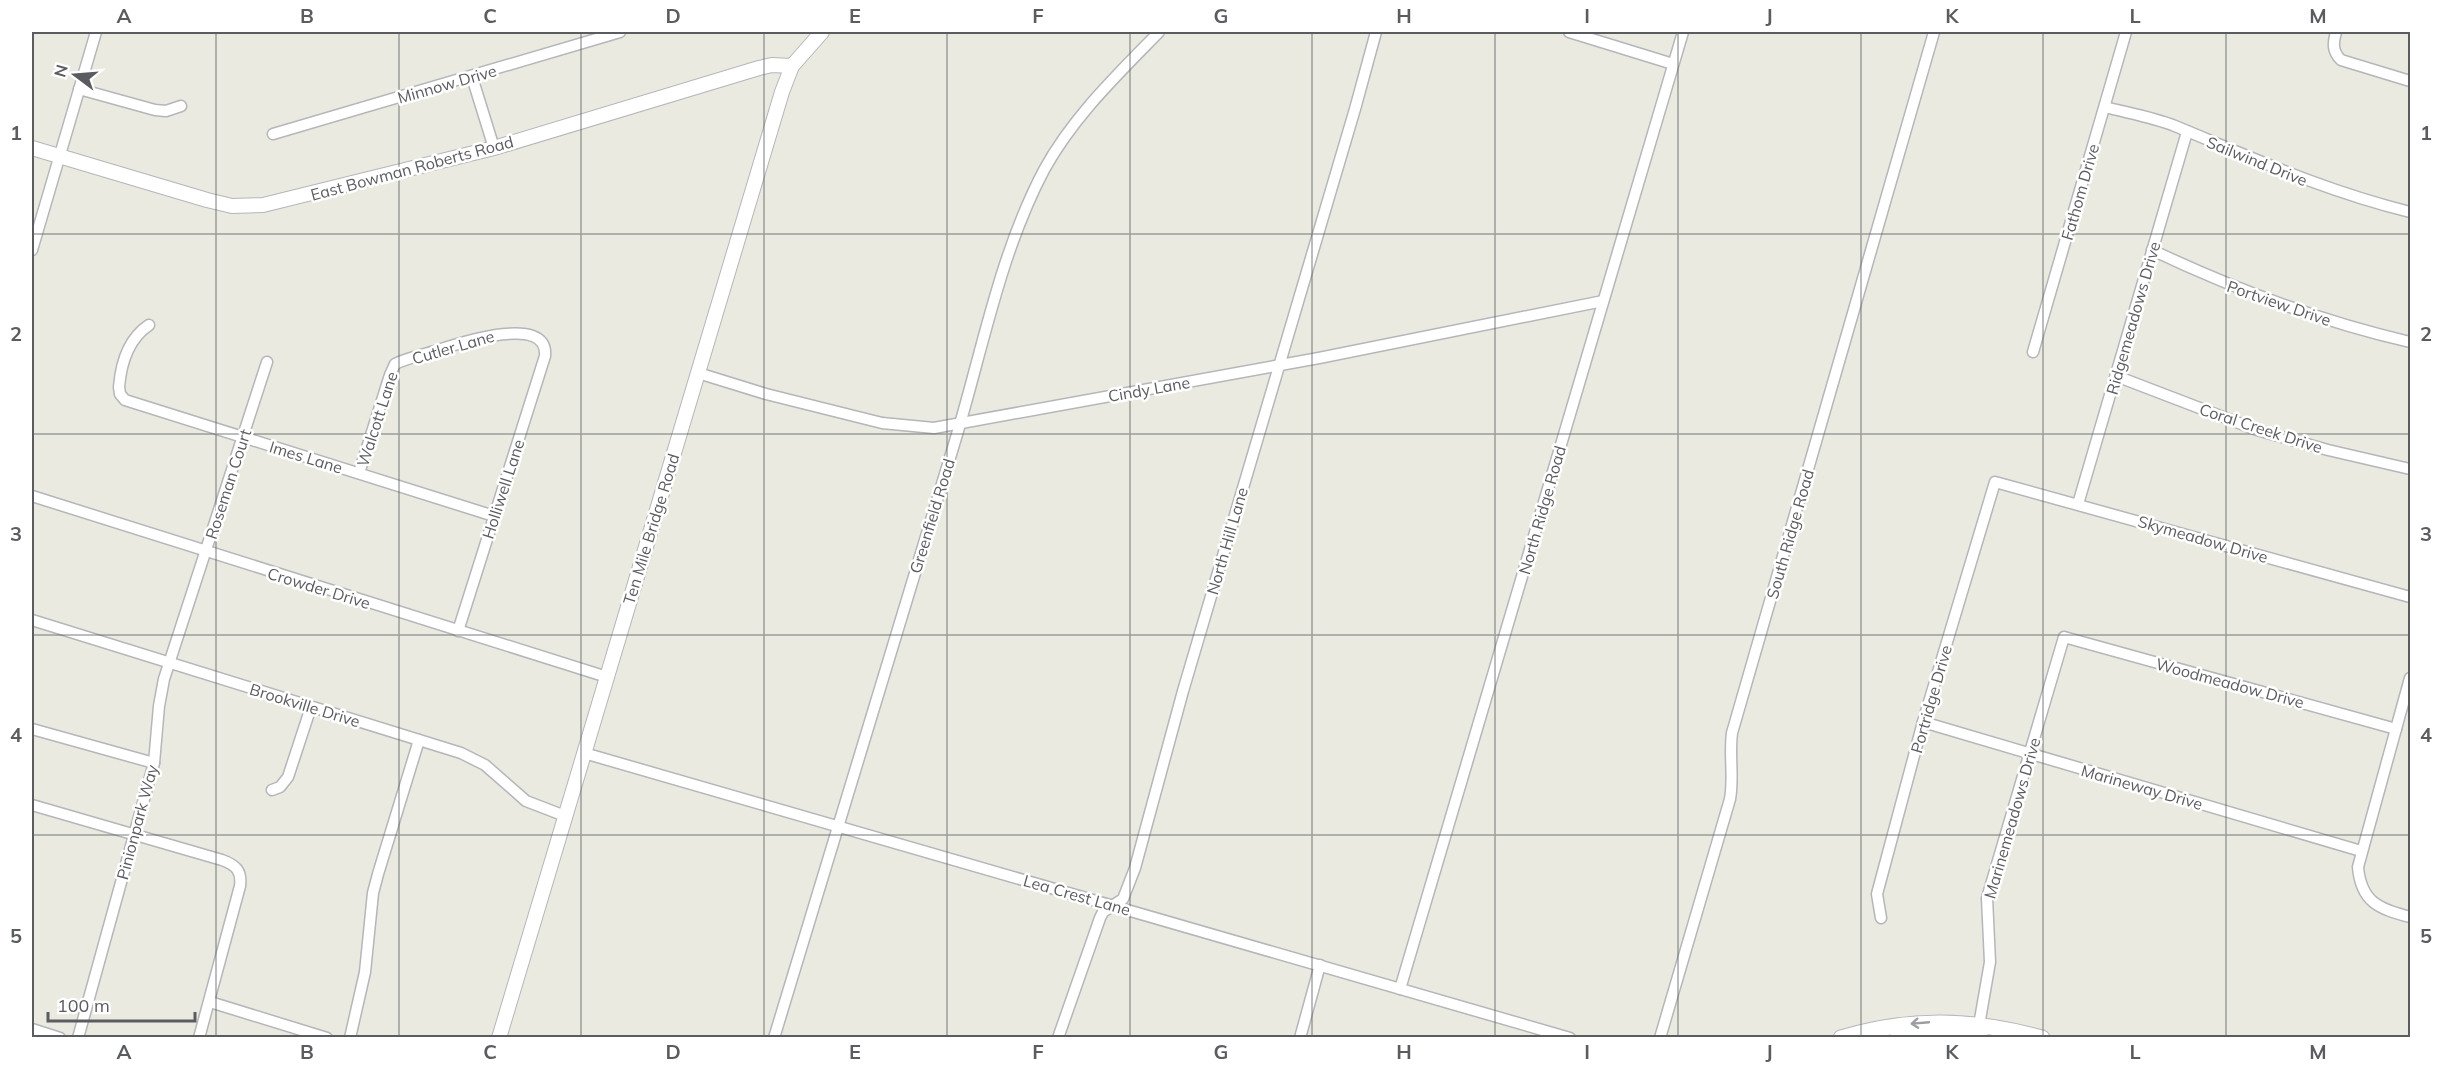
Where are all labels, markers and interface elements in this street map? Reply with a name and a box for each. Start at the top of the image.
text: A [117,3,132,28]
text: B [300,3,314,28]
text: C [483,3,497,28]
text: D [665,3,681,28]
text: E [849,3,861,28]
text: F [1032,3,1044,28]
text: G [1214,3,1228,28]
text: H [1396,3,1412,28]
text: I [1584,3,1590,28]
text: J [1765,3,1773,28]
text: K [1945,3,1959,28]
text: L [2129,3,2141,28]
text: M [2309,3,2327,28]
north arrow [45,45,105,105]
street label: Minnow Drive [395,60,499,108]
text: N [49,62,72,79]
text: 1 [10,120,22,145]
text: 1 [2420,120,2432,145]
street label: East Bowman Roberts Road [308,131,516,205]
street label: Sailwind Drive [2204,132,2310,190]
street label: Fathom Drive [2057,142,2103,242]
street label: Ridgemeadows Drive [2102,239,2164,397]
street label: Portview Drive [2224,276,2334,330]
text: 2 [10,321,22,346]
text: 2 [2420,321,2432,346]
street label: Cutler Lane [410,326,496,368]
street label: Walcott Lane [352,369,402,469]
street label: Cindy Lane [1106,372,1192,406]
street label: Coral Creek Drive [2197,399,2325,457]
street label: Roseman Court [201,426,255,542]
street label: Imes Lane [267,436,345,478]
street label: Holliwell Lane [477,437,529,541]
street label: North Ridge Road [1514,443,1570,577]
street label: Ten Mile Bridge Road [619,451,683,607]
street label: Greenfield Road [905,456,959,576]
street label: South Ridge Road [1762,467,1818,601]
street label: North Hill Lane [1202,485,1252,597]
street label: Skymeadow Drive [2136,511,2270,567]
text: 3 [10,521,22,546]
text: 3 [2420,521,2432,546]
street label: Crowder Drive [265,563,373,613]
street label: Portridge Drive [1906,643,1956,755]
street label: Woodmeadow Drive [2154,654,2306,712]
street label: Brookville Drive [247,679,363,731]
text: 4 [10,722,22,747]
text: 4 [2420,722,2432,747]
street label: Marinemeadows Drive [1979,735,2045,901]
street label: Marineway Drive [2079,760,2205,814]
street label: Pinionpark Way [112,762,162,882]
street label: Lea Crest Lane [1021,870,1133,920]
text: 5 [10,923,22,948]
text: 5 [2420,923,2432,948]
scale bar [48,985,195,1023]
text: 100 m [57,994,110,1017]
one-way arrow [1911,1017,1931,1028]
text: A [117,1039,132,1064]
text: B [300,1039,314,1064]
text: C [483,1039,497,1064]
text: D [665,1039,681,1064]
text: E [849,1039,861,1064]
text: F [1032,1039,1044,1064]
text: G [1214,1039,1228,1064]
text: H [1396,1039,1412,1064]
text: I [1584,1039,1590,1064]
text: J [1765,1039,1773,1064]
text: K [1945,1039,1959,1064]
text: L [2129,1039,2141,1064]
text: M [2309,1039,2327,1064]

